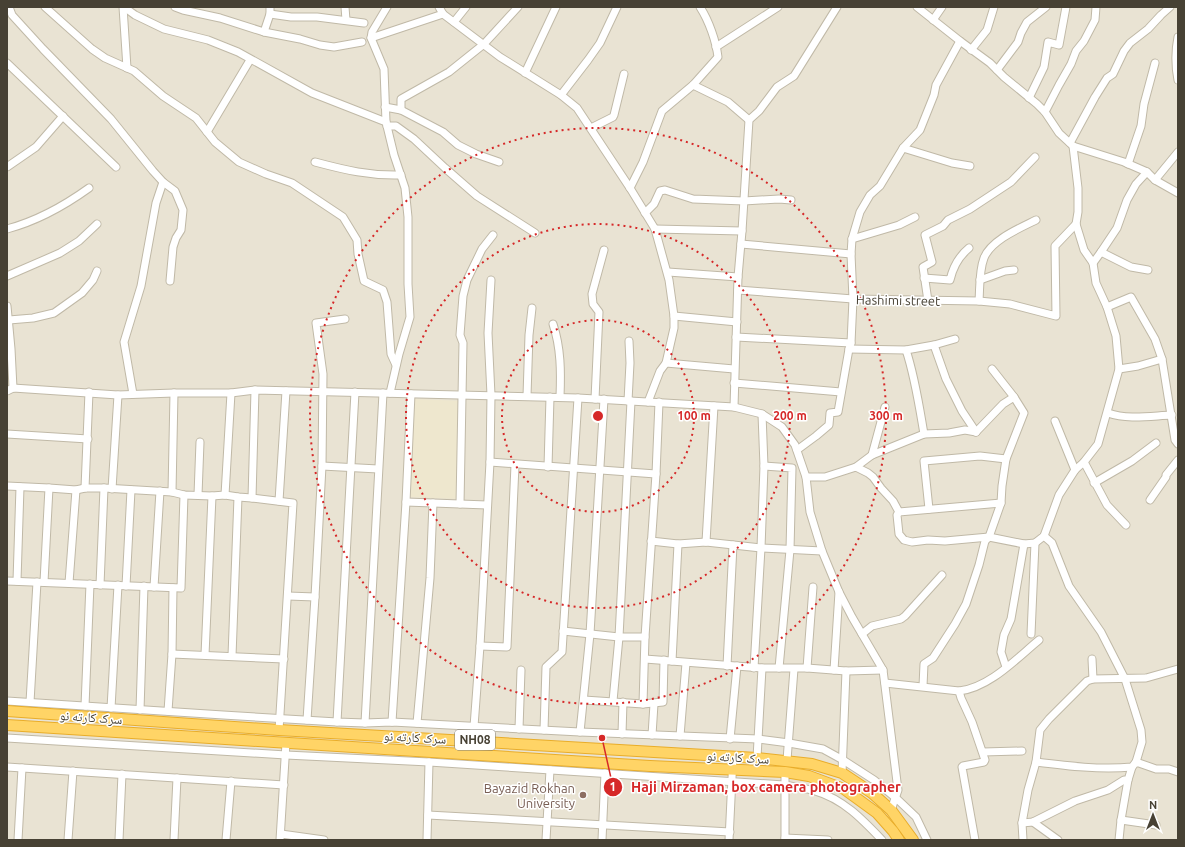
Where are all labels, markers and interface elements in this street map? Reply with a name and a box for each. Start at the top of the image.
street label: Hashimi street [856,292,940,308]
centre of rings [591,409,605,423]
text: 100 m [677,409,711,422]
text: 200 m [773,409,807,422]
text: 300 m [869,409,903,422]
street label: سرک کارته نو [59,708,123,728]
street label: سرک کارته نو [383,728,447,748]
road number: NH08 [455,730,495,750]
street label: سرک کارته نو [706,748,770,768]
callout: Haji Mirzaman, box camera photographer [603,774,909,800]
text: Haji Mirzaman, box camera photographer [631,779,901,795]
text: 1 [610,780,616,793]
place label: Bayazid Rokhan University [484,781,575,810]
marker: Bayazid Rokhan University [578,790,588,800]
north arrow [1133,795,1173,835]
text: N [1149,799,1157,811]

